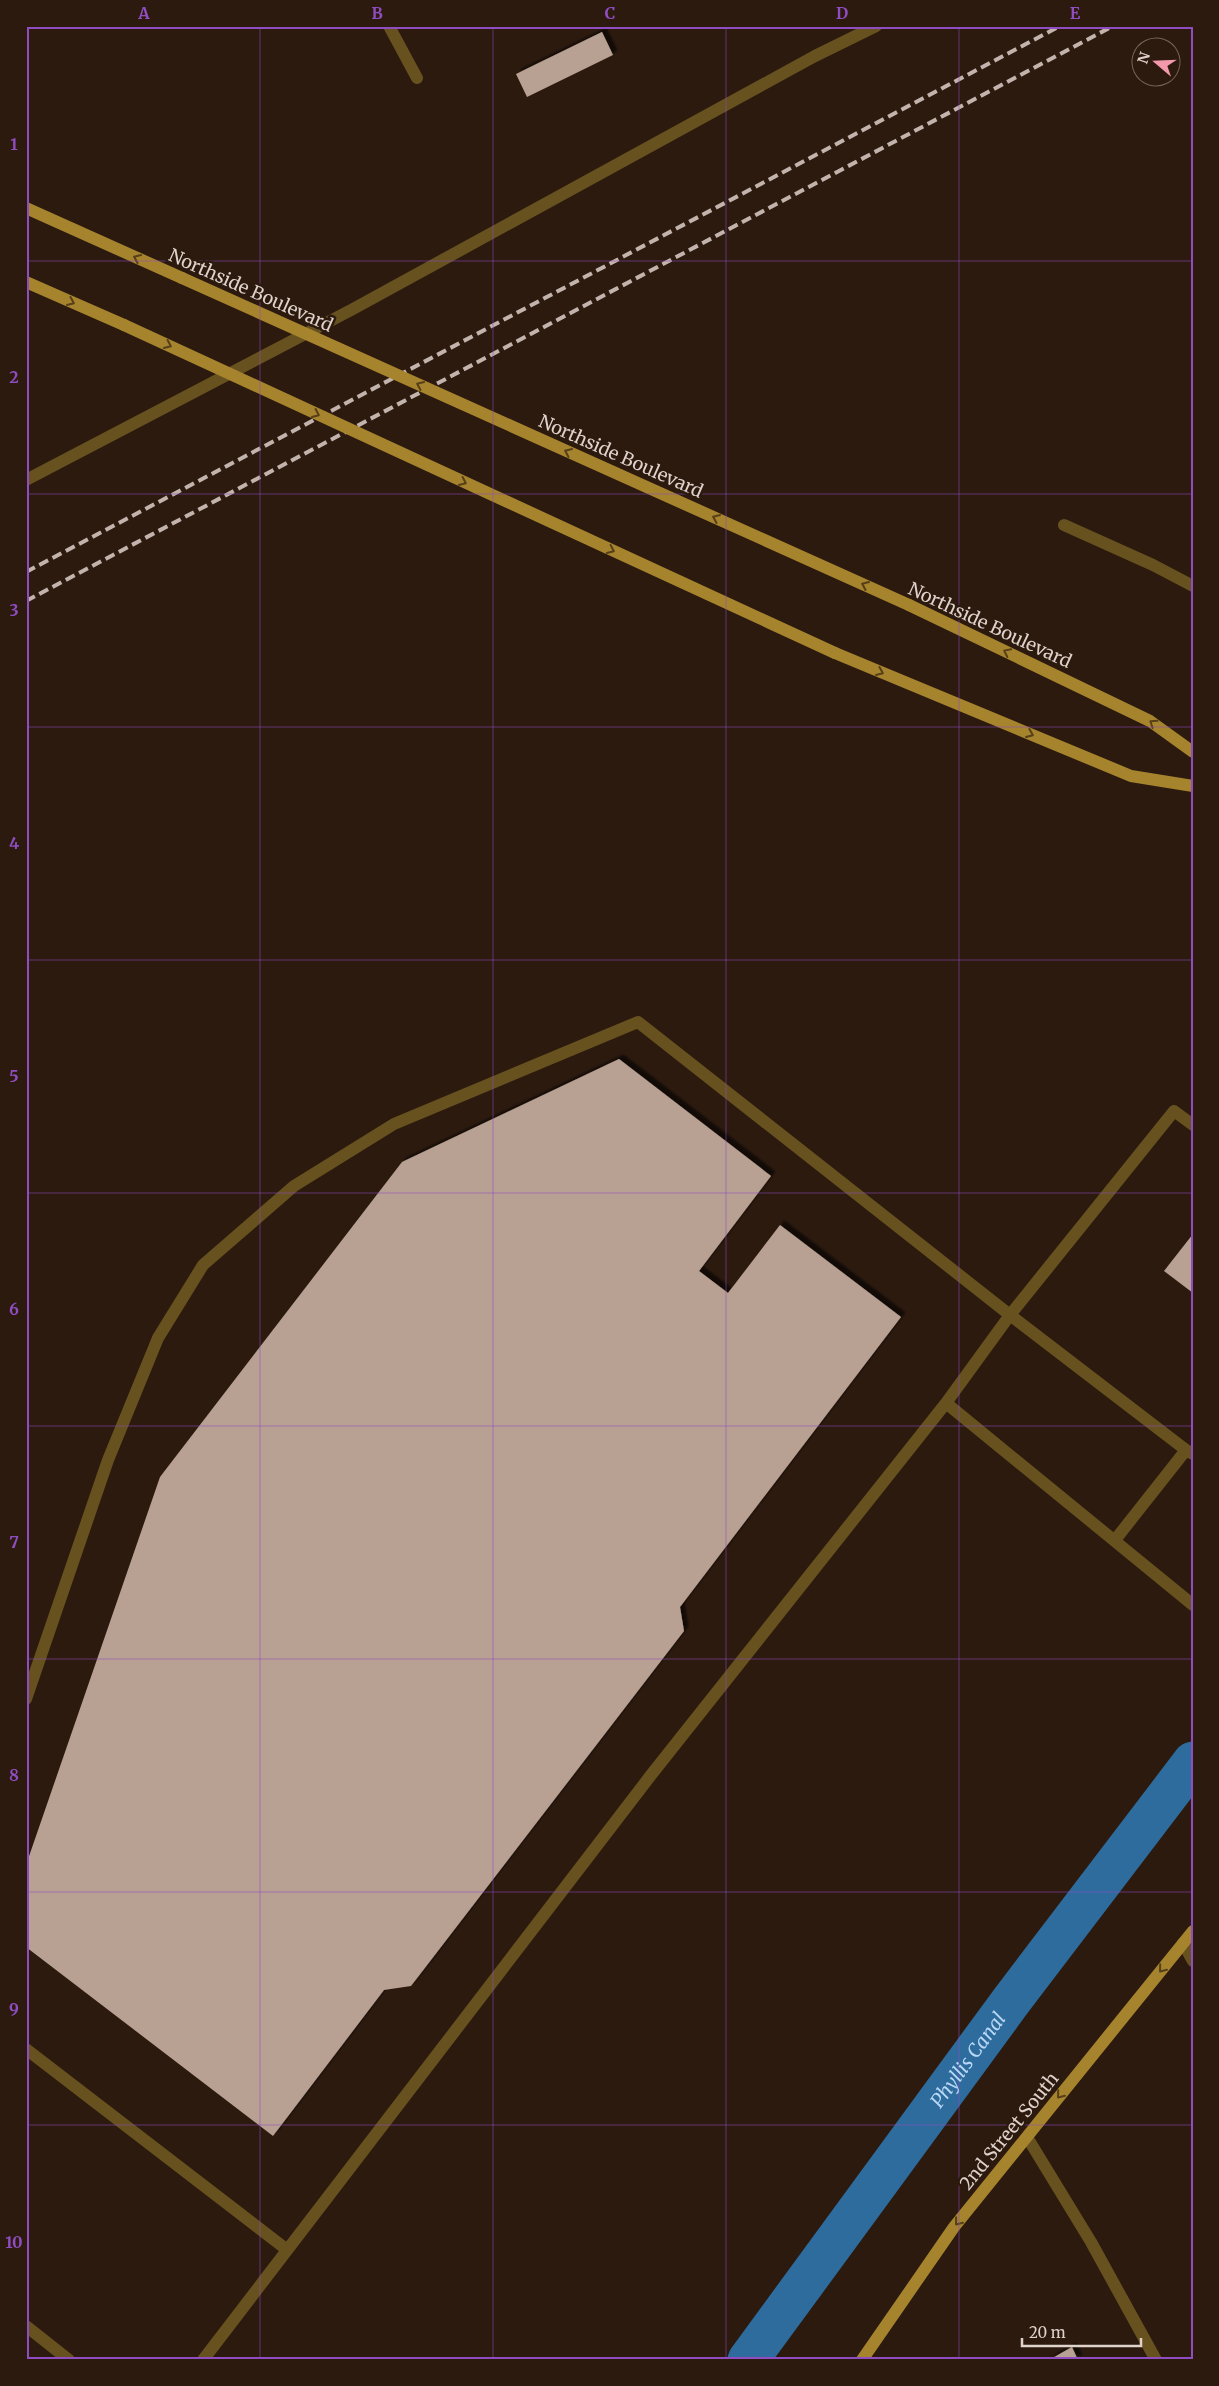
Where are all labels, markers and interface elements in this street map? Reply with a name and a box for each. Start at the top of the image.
text: A [137,3,150,23]
text: B [371,3,383,23]
text: C [605,3,615,23]
text: D [836,3,848,23]
text: E [1070,3,1081,23]
north arrow [1132,38,1182,88]
text: N [1133,50,1154,66]
text: 1 [10,134,18,154]
street label: Northside Boulevard [165,243,337,337]
one-way arrow [133,254,142,264]
one-way arrow [66,295,75,306]
one-way arrow [163,339,172,350]
text: 2 [9,367,19,387]
one-way arrow [416,381,425,392]
one-way arrow [310,407,319,417]
street label: Northside Boulevard [535,409,707,503]
one-way arrow [564,447,573,458]
one-way arrow [458,475,467,486]
one-way arrow [712,514,721,525]
one-way arrow [606,543,615,554]
street label: Northside Boulevard [905,577,1076,673]
one-way arrow [861,581,870,592]
text: 3 [9,600,19,620]
one-way arrow [1003,648,1012,658]
one-way arrow [875,665,884,676]
one-way arrow [1150,720,1159,730]
one-way arrow [1025,728,1034,738]
text: 4 [9,833,19,853]
text: 5 [9,1066,19,1086]
text: 6 [9,1299,19,1319]
text: 7 [9,1532,19,1552]
text: 8 [9,1765,19,1785]
one-way arrow [1159,1963,1168,1972]
text: 9 [9,1999,19,2019]
water label: Phyllis Canal [925,2008,1011,2112]
street label: 2nd Street South [955,2067,1064,2194]
one-way arrow [1058,2089,1066,2098]
one-way arrow [955,2216,964,2225]
text: 10 [5,2232,23,2252]
scale bar [1022,2316,1140,2348]
text: 20 m [1029,2323,1066,2342]

